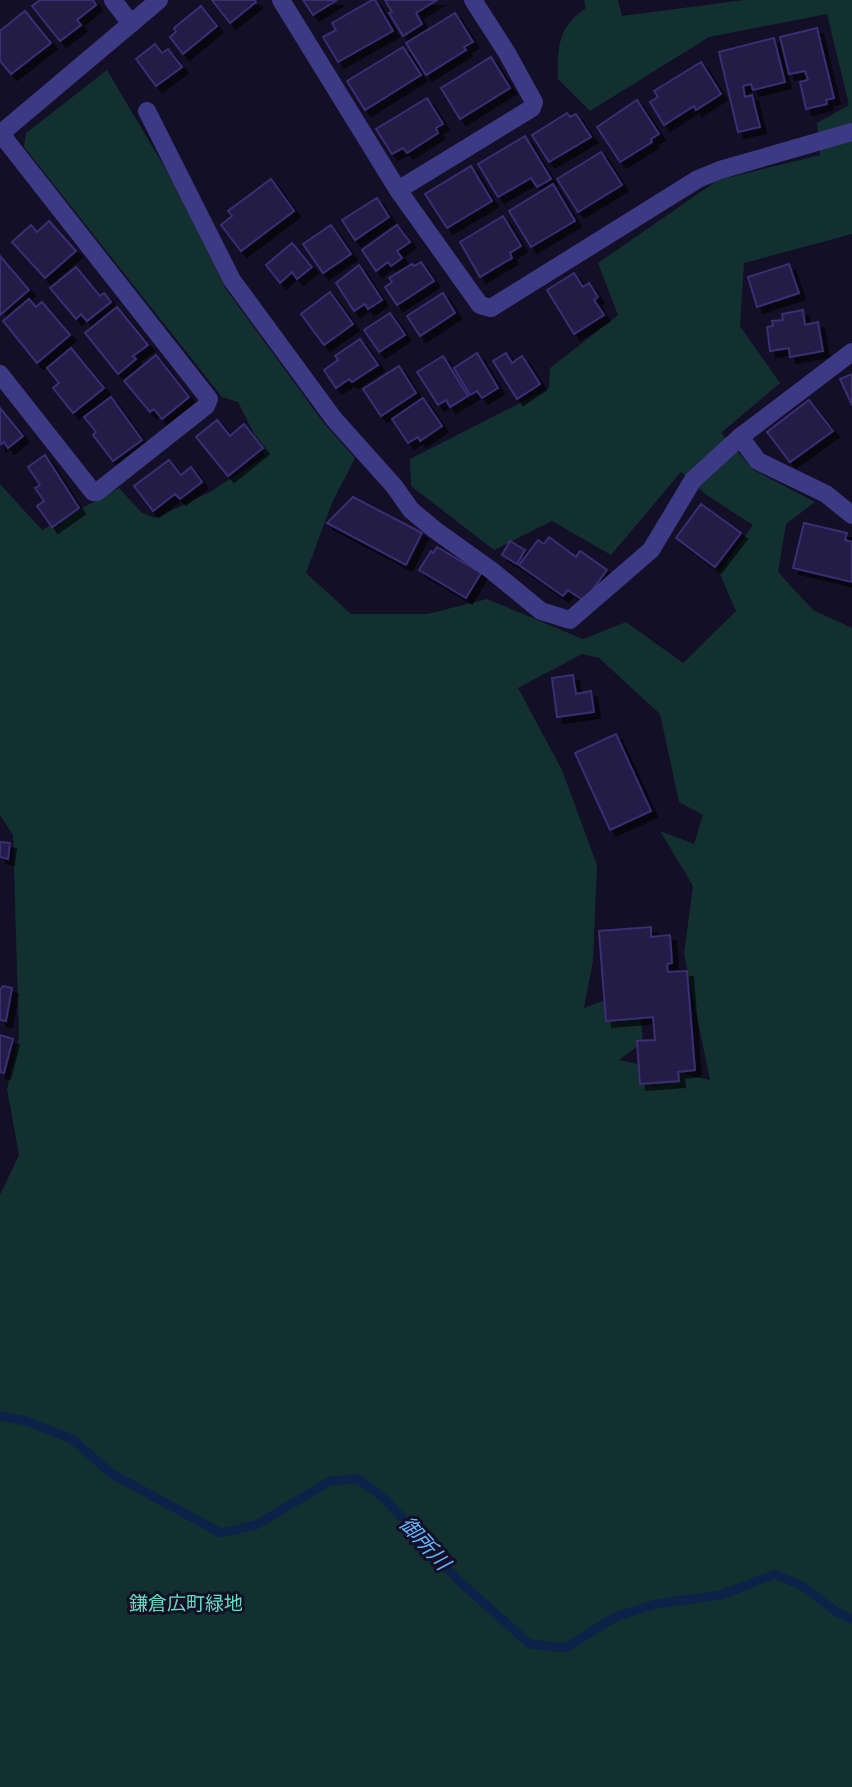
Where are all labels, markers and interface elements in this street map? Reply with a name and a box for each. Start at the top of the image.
water label: 御所川 [395,1511,457,1576]
park label: 鎌倉広町緑地 [129,1592,243,1615]

